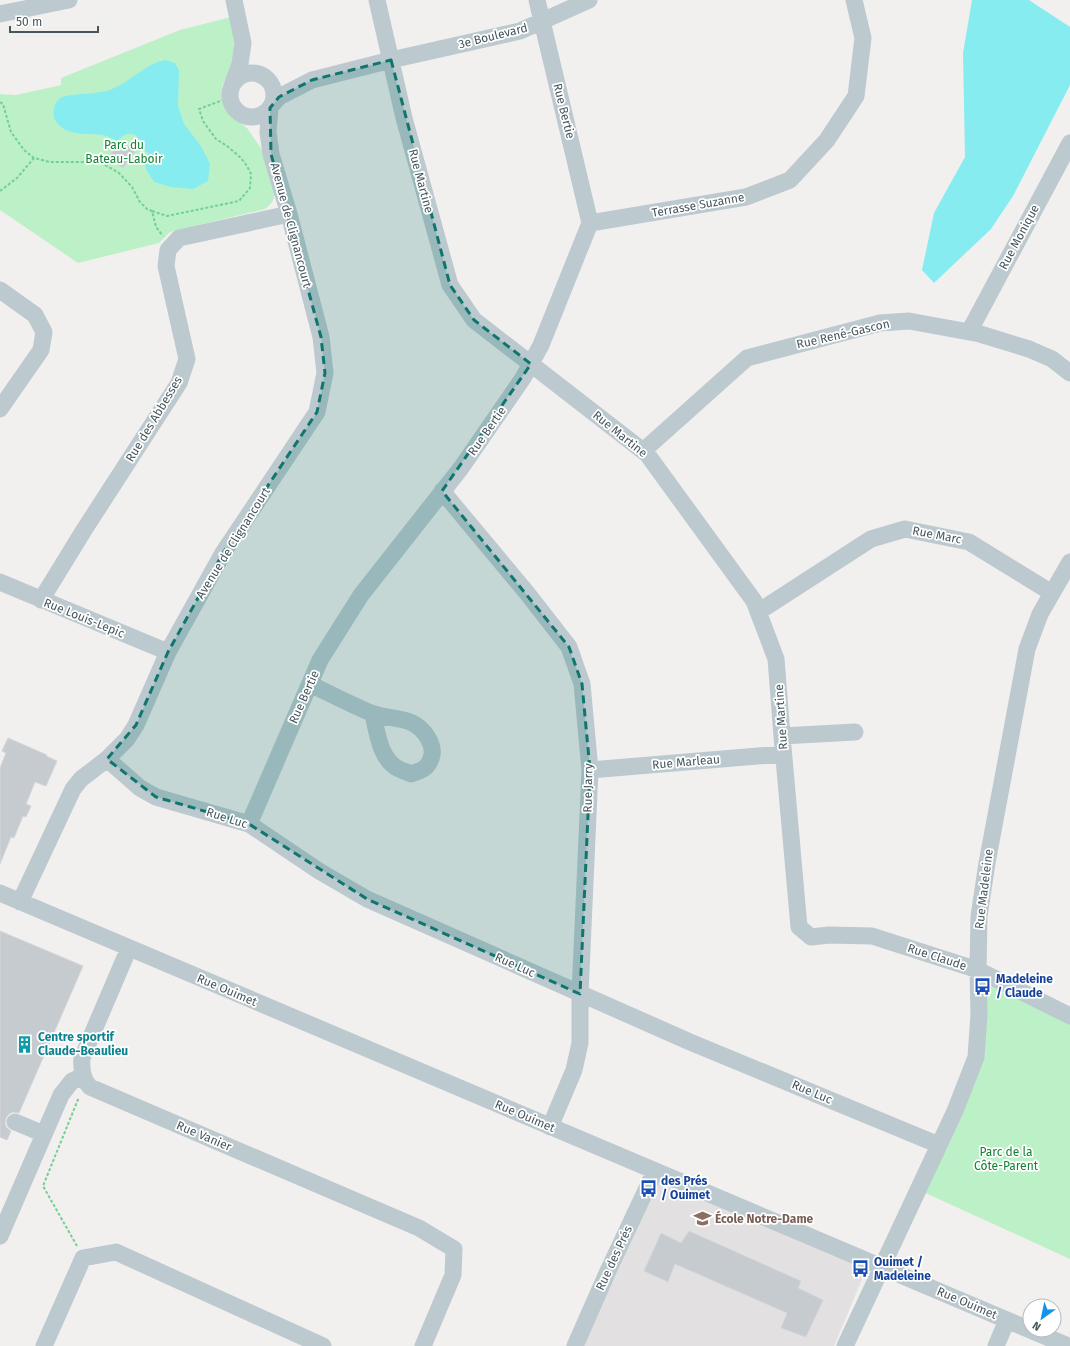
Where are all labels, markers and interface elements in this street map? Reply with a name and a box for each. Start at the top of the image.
scale bar [10,8,98,34]
text: 50 m [16,15,42,29]
street label: 3e Boulevard [457,21,529,51]
street label: Rue Bertie [550,82,578,140]
park label: Parc du Bateau-Laboir [85,138,163,166]
street label: Rue Martine [406,147,436,215]
street label: Avenue de Clignancourt [268,161,315,290]
street label: Terrasse Suzanne [651,190,745,220]
street label: Rue Monique [996,202,1042,272]
street label: Rue René-Gascon [795,316,891,352]
street label: Rue des Abbesses [123,373,185,464]
street label: Rue Bertie [465,404,509,458]
street label: Rue Martine [590,408,650,460]
street label: Avenue de Clignancourt [193,484,273,601]
street label: Rue Marc [911,523,963,547]
street label: Rue Louis-Lepic [42,595,127,641]
street label: Rue Bertie [286,668,322,726]
street label: Rue Martine [772,684,790,750]
street label: Rue Marleau [652,752,720,772]
street label: Rue Jarry [581,763,595,813]
street label: Rue Luc [205,805,250,831]
street label: Rue Madeleine [972,848,996,930]
street label: Rue Claude [906,941,968,973]
street label: Rue Luc [493,950,537,980]
street label: Rue Ouimet [195,971,260,1009]
place label: Madeleine / Claude [996,972,1053,1000]
bus stop icon: Madeleine / Claude [973,976,993,996]
place label: Centre sportif Claude-Beaulieu [38,1030,128,1058]
building icon: Centre sportif Claude-Beaulieu [15,1034,35,1054]
street label: Rue Luc [790,1077,835,1107]
street label: Rue Ouimet [493,1097,558,1135]
street label: Rue Vanier [174,1118,234,1154]
park label: Parc de la Côte-Parent [974,1145,1039,1173]
place label: des Prés / Ouimet [661,1174,710,1202]
bus stop icon: des Prés / Ouimet [638,1178,658,1198]
school or university icon: École Notre-Dame [692,1209,712,1229]
place label: École Notre-Dame [715,1210,814,1226]
street label: Rue des Prés [593,1223,635,1293]
place label: Ouimet / Madeleine [874,1255,931,1283]
bus stop icon: Ouimet / Madeleine [851,1259,871,1279]
street label: Rue Ouimet [935,1284,1000,1322]
north arrow [1022,1298,1062,1338]
text: N [1030,1319,1043,1333]

